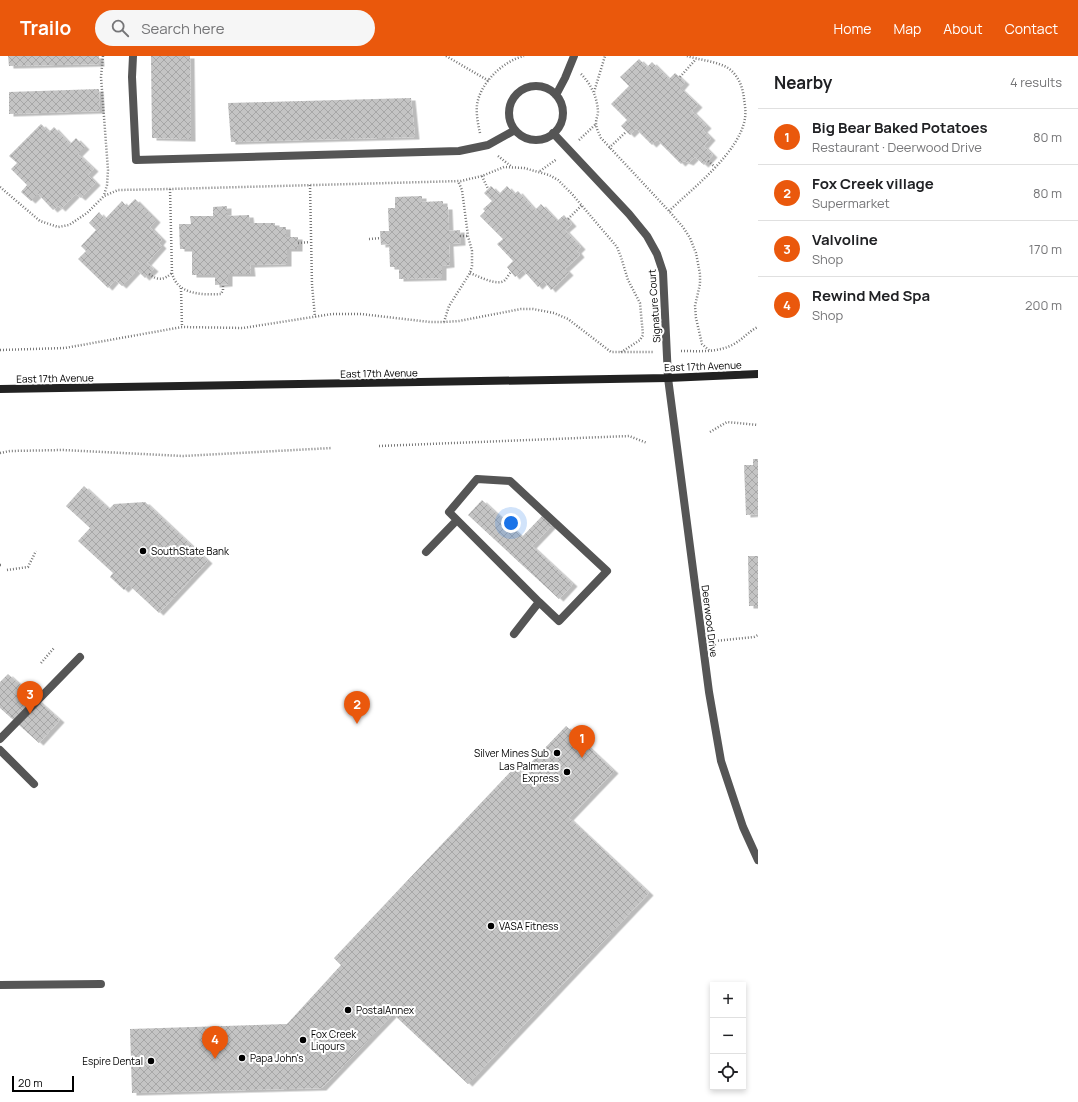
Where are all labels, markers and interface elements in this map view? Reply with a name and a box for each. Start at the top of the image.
search box [95,10,375,46]
text: Trailo [20,15,71,41]
icon: search [109,17,131,39]
text: Search here [141,18,225,39]
text: Home [834,19,871,38]
text: Map [893,19,921,38]
text: About [943,19,983,38]
text: Contact [1005,19,1058,38]
text: Nearby [774,71,832,94]
text: 4 results [1010,73,1062,91]
text: Big Bear Baked Potatoes [812,117,988,138]
text: 1 [784,128,790,146]
text: 80 m [1033,128,1062,146]
text: Restaurant · Deerwood Drive [812,138,982,156]
text: Fox Creek village [812,173,934,194]
text: 2 [783,184,791,202]
text: 80 m [1033,184,1062,202]
text: Supermarket [812,194,890,212]
text: Valvoline [812,229,878,250]
text: 3 [783,240,791,258]
text: 170 m [1029,240,1062,258]
text: Shop [812,250,843,268]
street label: Signature Court [644,269,664,343]
text: Rewind Med Spa [812,285,930,306]
text: 4 [783,296,791,314]
text: 200 m [1025,296,1062,314]
text: Shop [812,306,843,324]
street label: East 17th Avenue [664,358,742,374]
street label: East 17th Avenue [340,365,418,381]
street label: East 17th Avenue [16,370,94,386]
your location [501,513,521,533]
place label: SouthState Bank [151,544,230,558]
marker: SouthState Bank [138,546,148,556]
street label: Deerwood Drive [699,584,721,658]
pin: 3 [17,681,43,714]
pin: 2 [344,691,370,724]
pin: 1 [569,725,595,758]
place label: Silver Mines Sub [474,746,549,760]
marker: Silver Mines Sub [552,748,562,758]
place label: Las Palmeras Express [499,759,559,785]
marker: Las Palmeras Express [562,767,572,777]
place label: VASA Fitness [499,919,559,933]
marker: VASA Fitness [486,921,496,931]
map controls [710,982,746,1090]
button: + [710,982,746,1018]
place label: PostalAnnex [356,1003,415,1017]
marker: PostalAnnex [343,1005,353,1015]
button: − [710,1018,746,1054]
pin: 4 [202,1026,228,1059]
place label: Fox Creek Liqours [311,1027,357,1053]
marker: Fox Creek Liqours [298,1035,308,1045]
place label: Papa John's [250,1051,303,1065]
marker: Papa John's [237,1053,247,1063]
place label: Espire Dental [82,1054,143,1068]
button: locate [710,1054,746,1090]
marker: Espire Dental [146,1056,156,1066]
scale bar [12,1074,74,1093]
text: 20 m [18,1075,43,1090]

